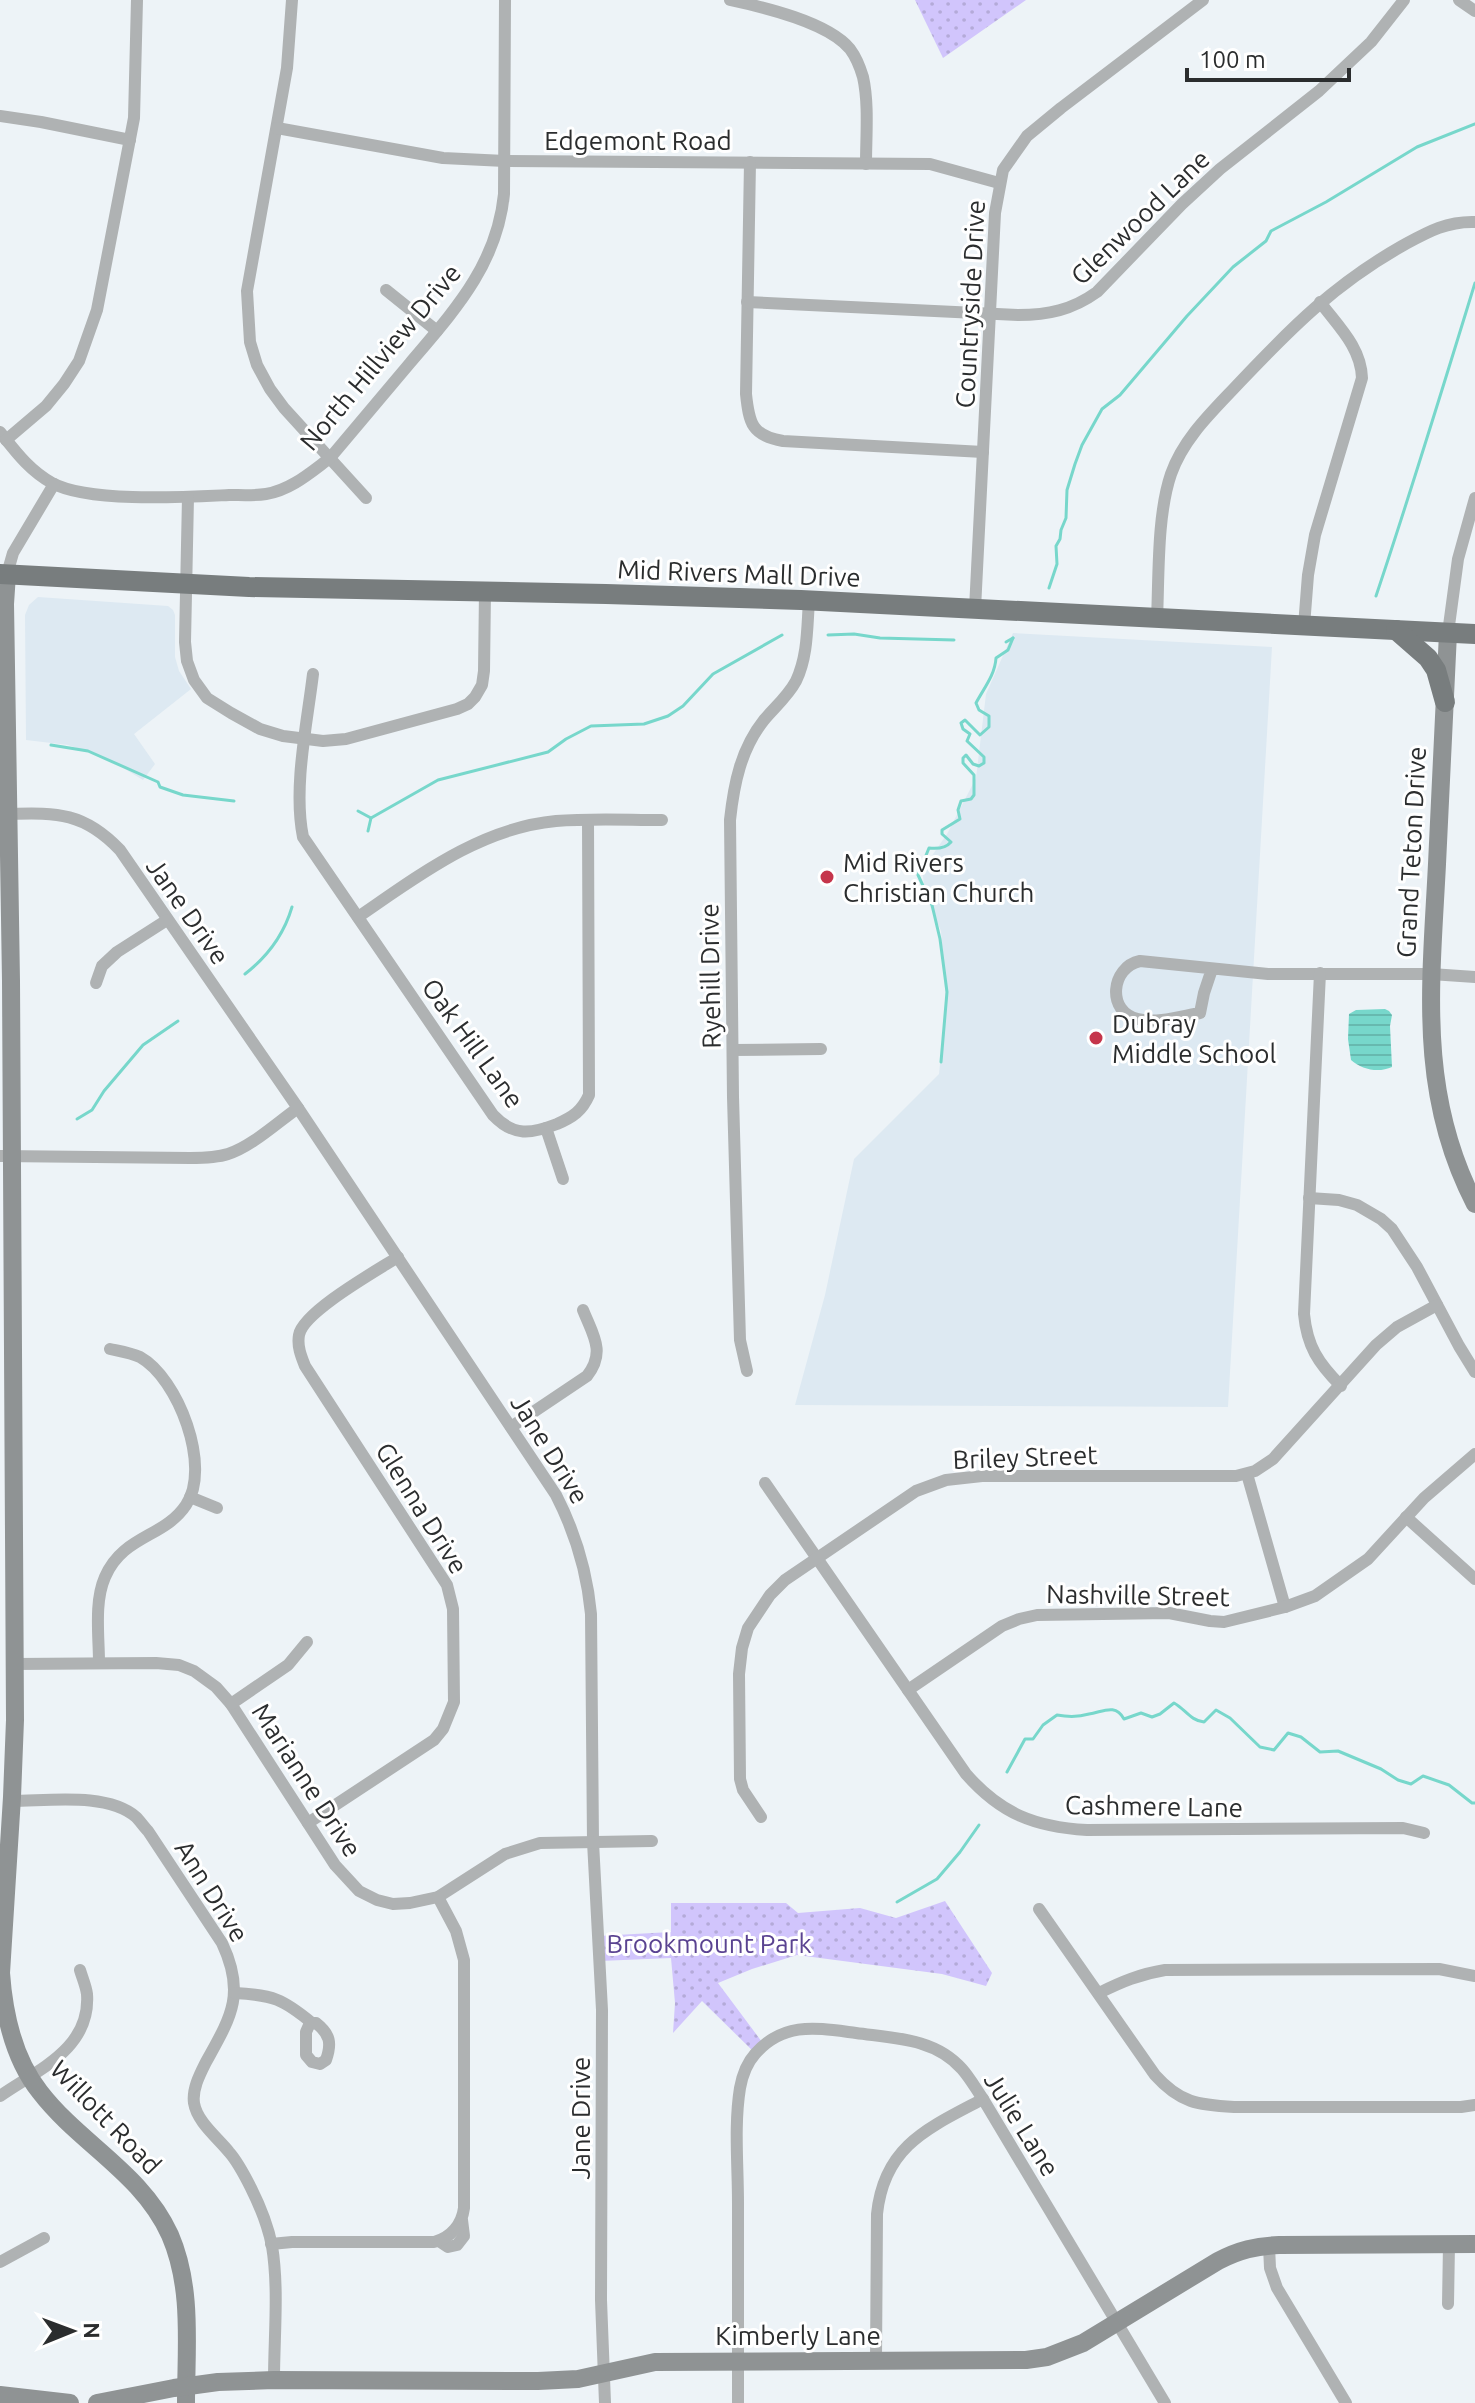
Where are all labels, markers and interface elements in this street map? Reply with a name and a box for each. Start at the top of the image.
scale bar [1187,32,1349,82]
text: 100 m [1199,46,1266,73]
street label: Edgemont Road [544,126,732,155]
street label: Glenwood Lane [1065,144,1215,290]
street label: Countryside Drive [950,199,990,409]
street label: North Hillview Drive [294,258,466,456]
street label: Mid Rivers Mall Drive [617,554,861,592]
street label: Grand Teton Drive [1391,746,1431,958]
place label: Mid Rivers Christian Church [843,848,1034,907]
street label: Jane Drive [141,852,235,970]
marker: Mid Rivers Christian Church [818,868,836,886]
street label: Ryehill Drive [694,903,726,1049]
street label: Oak Hill Lane [416,973,530,1113]
place label: Dubray Middle School [1112,1009,1276,1068]
marker: Dubray Middle School [1087,1029,1105,1047]
street label: Jane Drive [505,1389,595,1509]
street label: Glenna Drive [370,1437,474,1579]
street label: Briley Street [952,1440,1098,1474]
street label: Nashville Street [1046,1579,1230,1611]
street label: Marianne Drive [247,1698,367,1862]
street label: Cashmere Lane [1065,1790,1243,1822]
street label: Ann Drive [169,1835,255,1947]
park label: Brookmount Park [606,1929,812,1958]
street label: Willott Road [45,2054,167,2180]
street label: Jane Drive [566,2057,595,2179]
street label: Julie Lane [979,2067,1065,2181]
north arrow [32,2291,112,2371]
street label: Kimberly Lane [715,2321,881,2350]
text: N [80,2322,105,2339]

